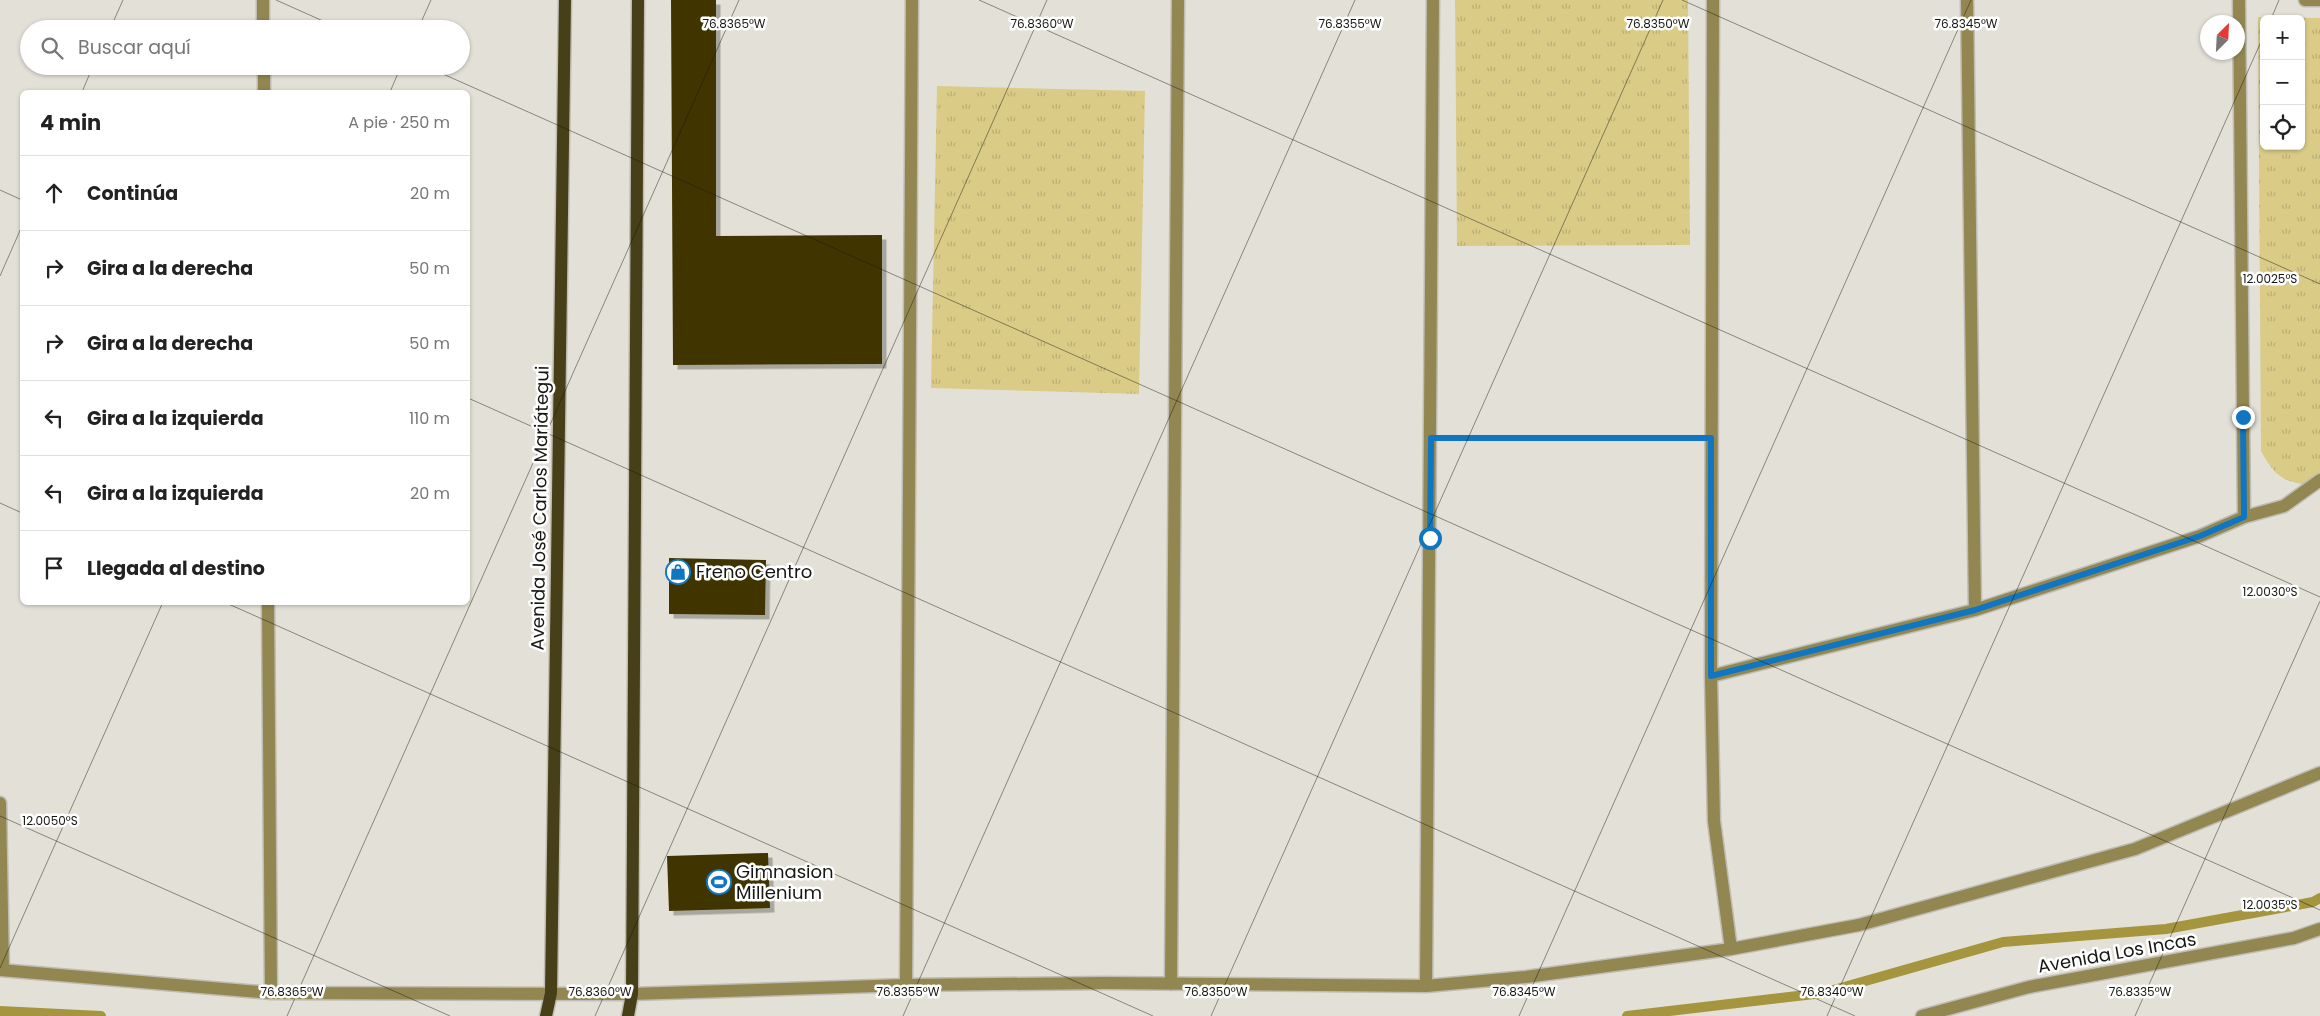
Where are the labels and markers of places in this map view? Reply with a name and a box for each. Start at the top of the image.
shop icon: Freno Centro [665,559,691,585]
place label: Freno Centro [696,559,812,584]
place label: Gimnasion Millenium [736,859,834,905]
sports icon: Gimnasion Millenium [706,869,732,895]

